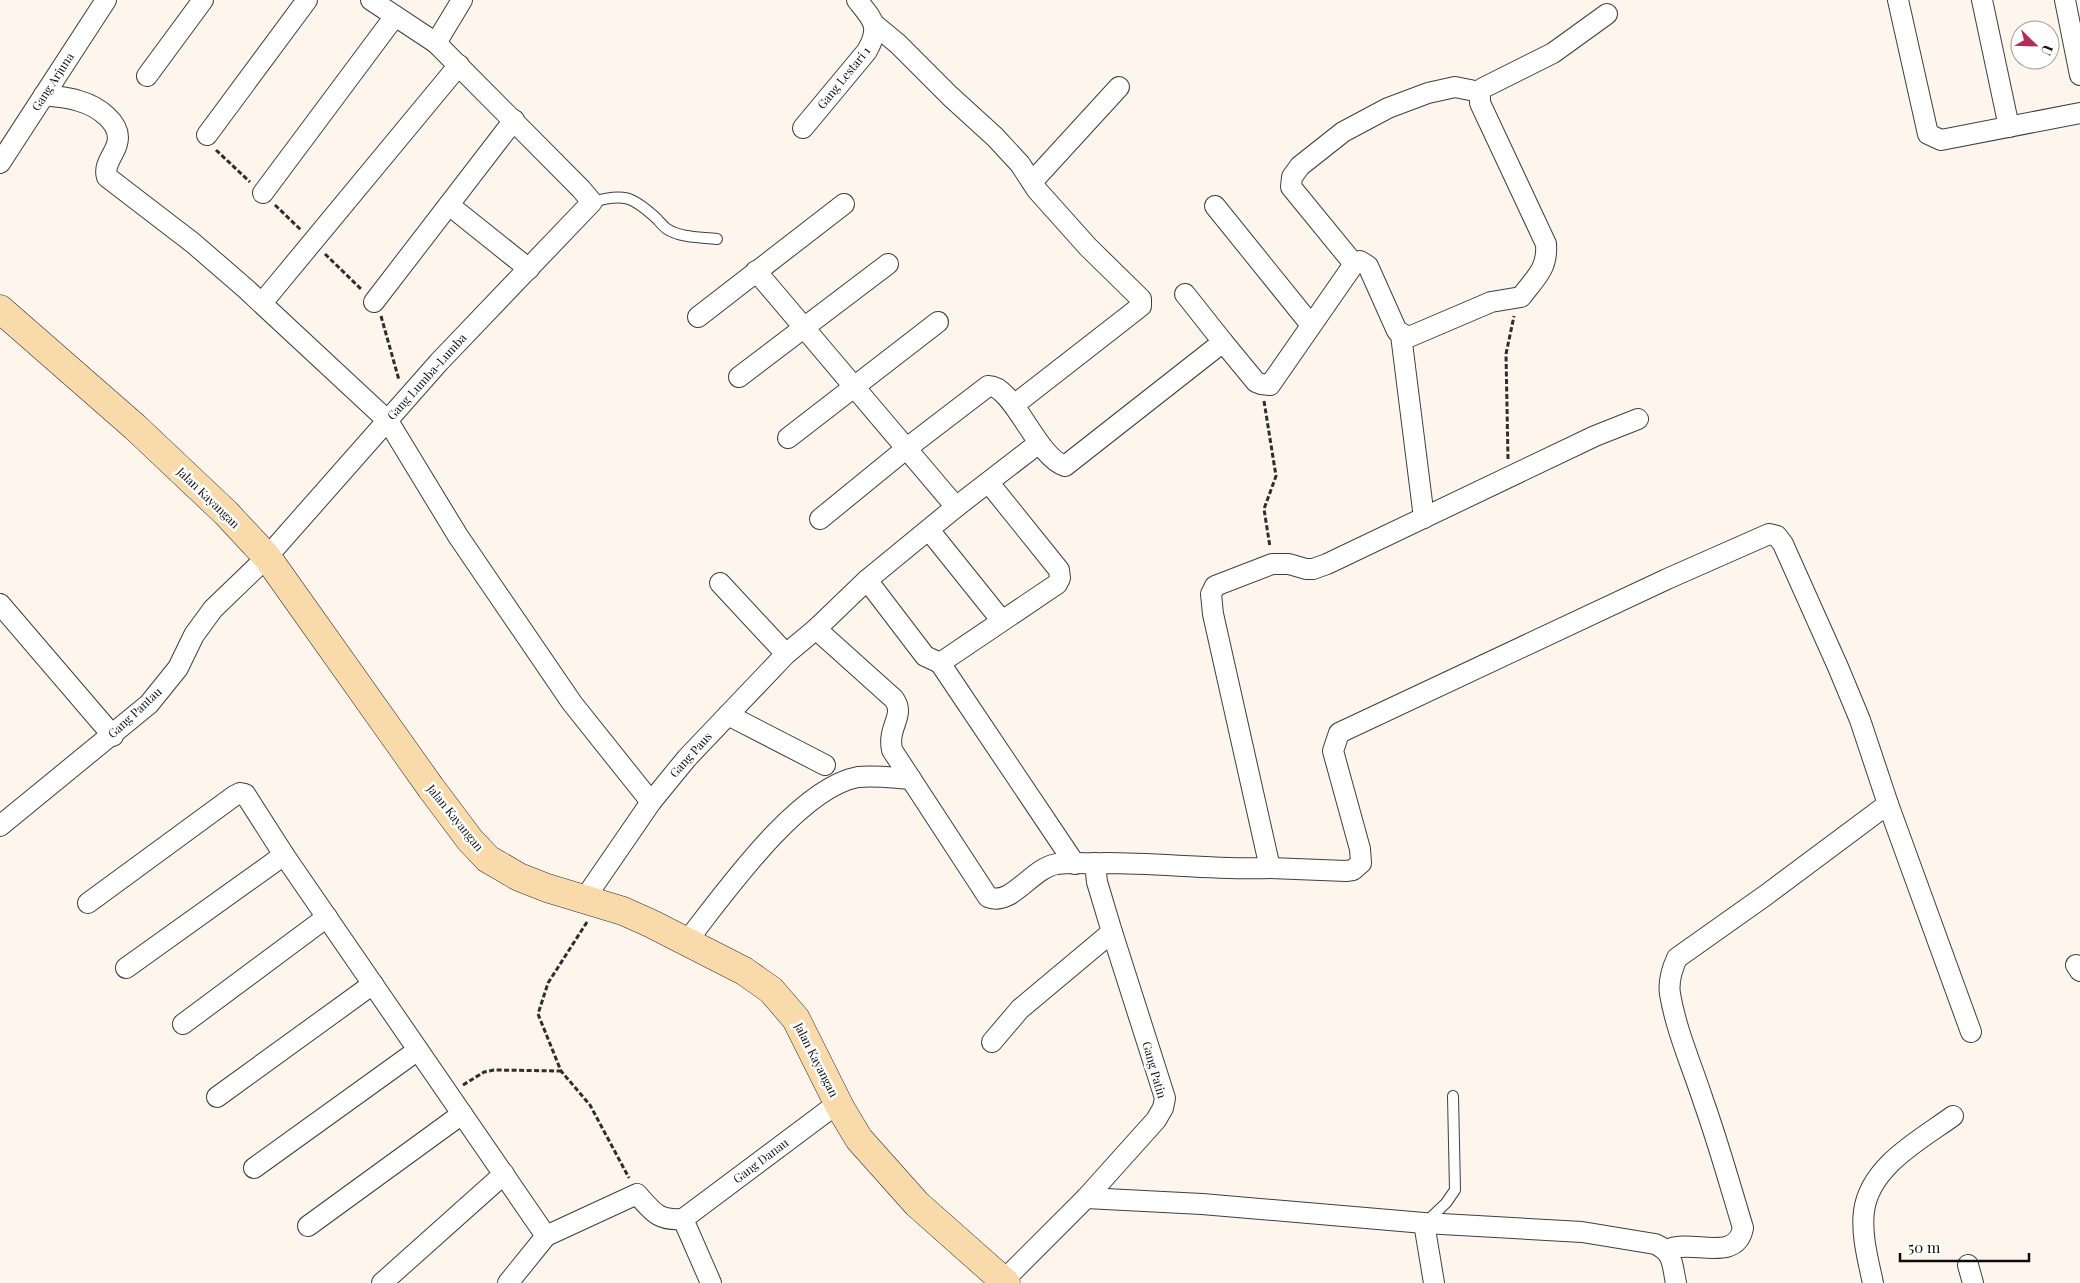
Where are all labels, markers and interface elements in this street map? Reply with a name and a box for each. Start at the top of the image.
north arrow [2010,20,2060,70]
street label: Gang Lestari 1 [813,42,874,112]
text: U [2037,42,2058,59]
street label: Gang Arjuna [27,49,77,114]
street label: Gang Lumba-Lumba [383,330,469,423]
street label: Jalan Kayangan [173,463,243,531]
street label: Gang Pantau [104,683,165,741]
street label: Gang Paus [666,728,715,780]
street label: Jalan Kayangan [423,780,488,854]
street label: Jalan Kayangan [791,1019,842,1099]
street label: Gang Patin [1139,1039,1171,1100]
street label: Gang Danau [729,1134,791,1186]
scale bar [1900,1230,2029,1262]
text: 50 m [1908,1237,1941,1257]

